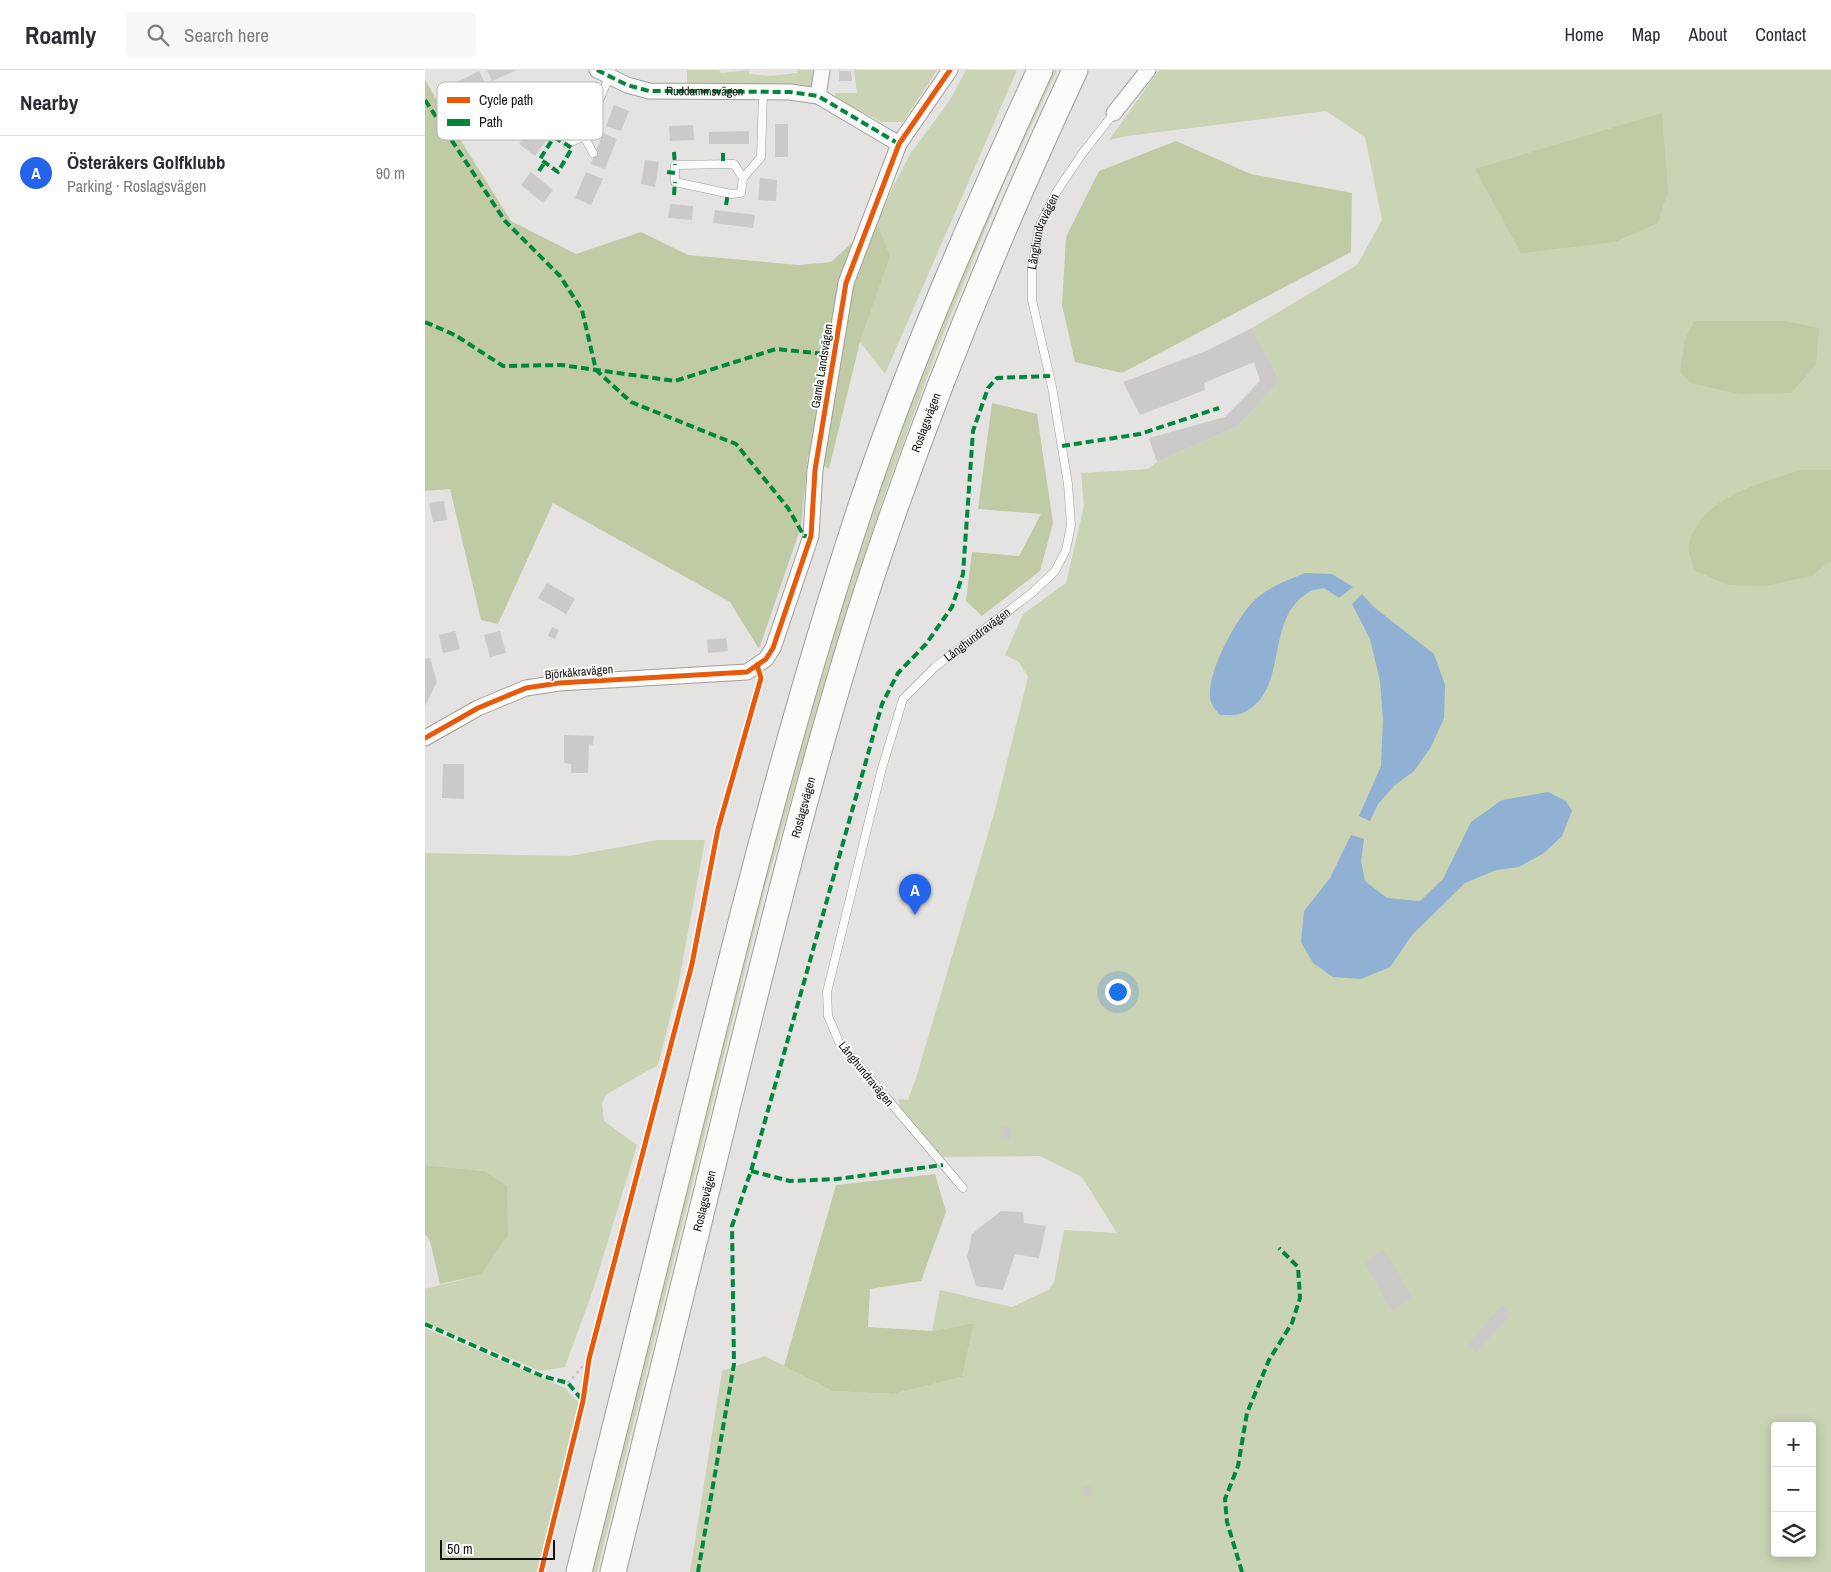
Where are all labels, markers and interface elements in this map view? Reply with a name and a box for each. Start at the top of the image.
search box [126,12,476,57]
text: Roamly [25,19,96,51]
icon: search [144,21,172,49]
text: Search here [184,22,269,48]
text: Home [1564,22,1604,47]
text: Map [1632,22,1661,47]
text: About [1689,22,1727,47]
text: Contact [1755,22,1806,47]
legend [437,82,603,140]
street label: Ruddammsvägen [666,83,743,100]
text: Nearby [20,88,78,117]
text: Cycle path [479,91,533,109]
text: Path [479,113,503,131]
text: Österåkers Golfklubb [67,149,225,175]
text: A [31,162,41,184]
text: 90 m [376,162,405,184]
text: Parking · Roslagsvägen [67,175,206,197]
street label: Långhundravägen [1024,191,1063,271]
street label: Gamla Landsvägen [807,323,837,409]
street label: Roslagsvägen [908,391,945,455]
street label: Långhundravägen [941,604,1014,665]
street label: Björkåkravägen [544,661,614,683]
street label: Roslagsvägen [788,775,819,840]
pin: A [899,874,931,915]
your location [1105,979,1131,1005]
street label: Långhundravägen [835,1038,897,1110]
street label: Roslagsvägen [689,1169,720,1233]
map controls [1771,1422,1816,1557]
button: + [1771,1422,1816,1467]
button: − [1771,1467,1816,1512]
button: layers [1771,1512,1816,1557]
scale bar [440,1537,555,1560]
text: 50 m [447,1540,473,1558]

